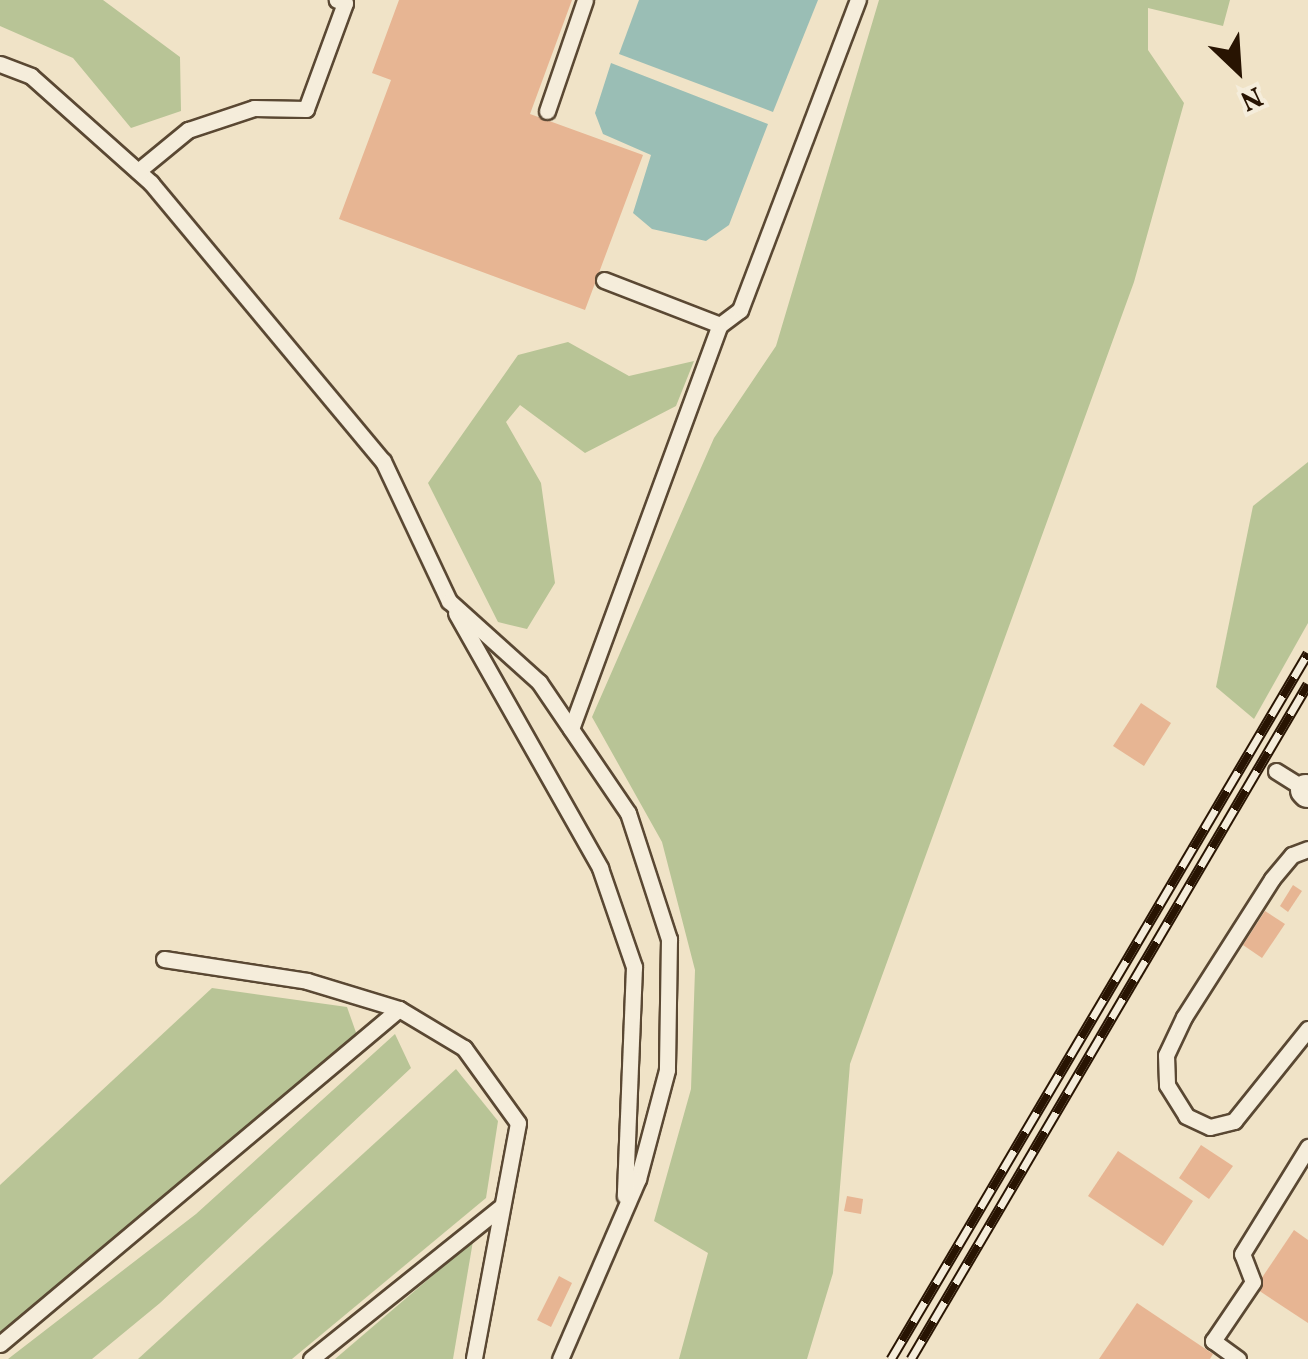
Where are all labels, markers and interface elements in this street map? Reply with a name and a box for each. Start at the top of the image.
north arrow [1188,20,1288,120]
text: N [1233,76,1268,120]

